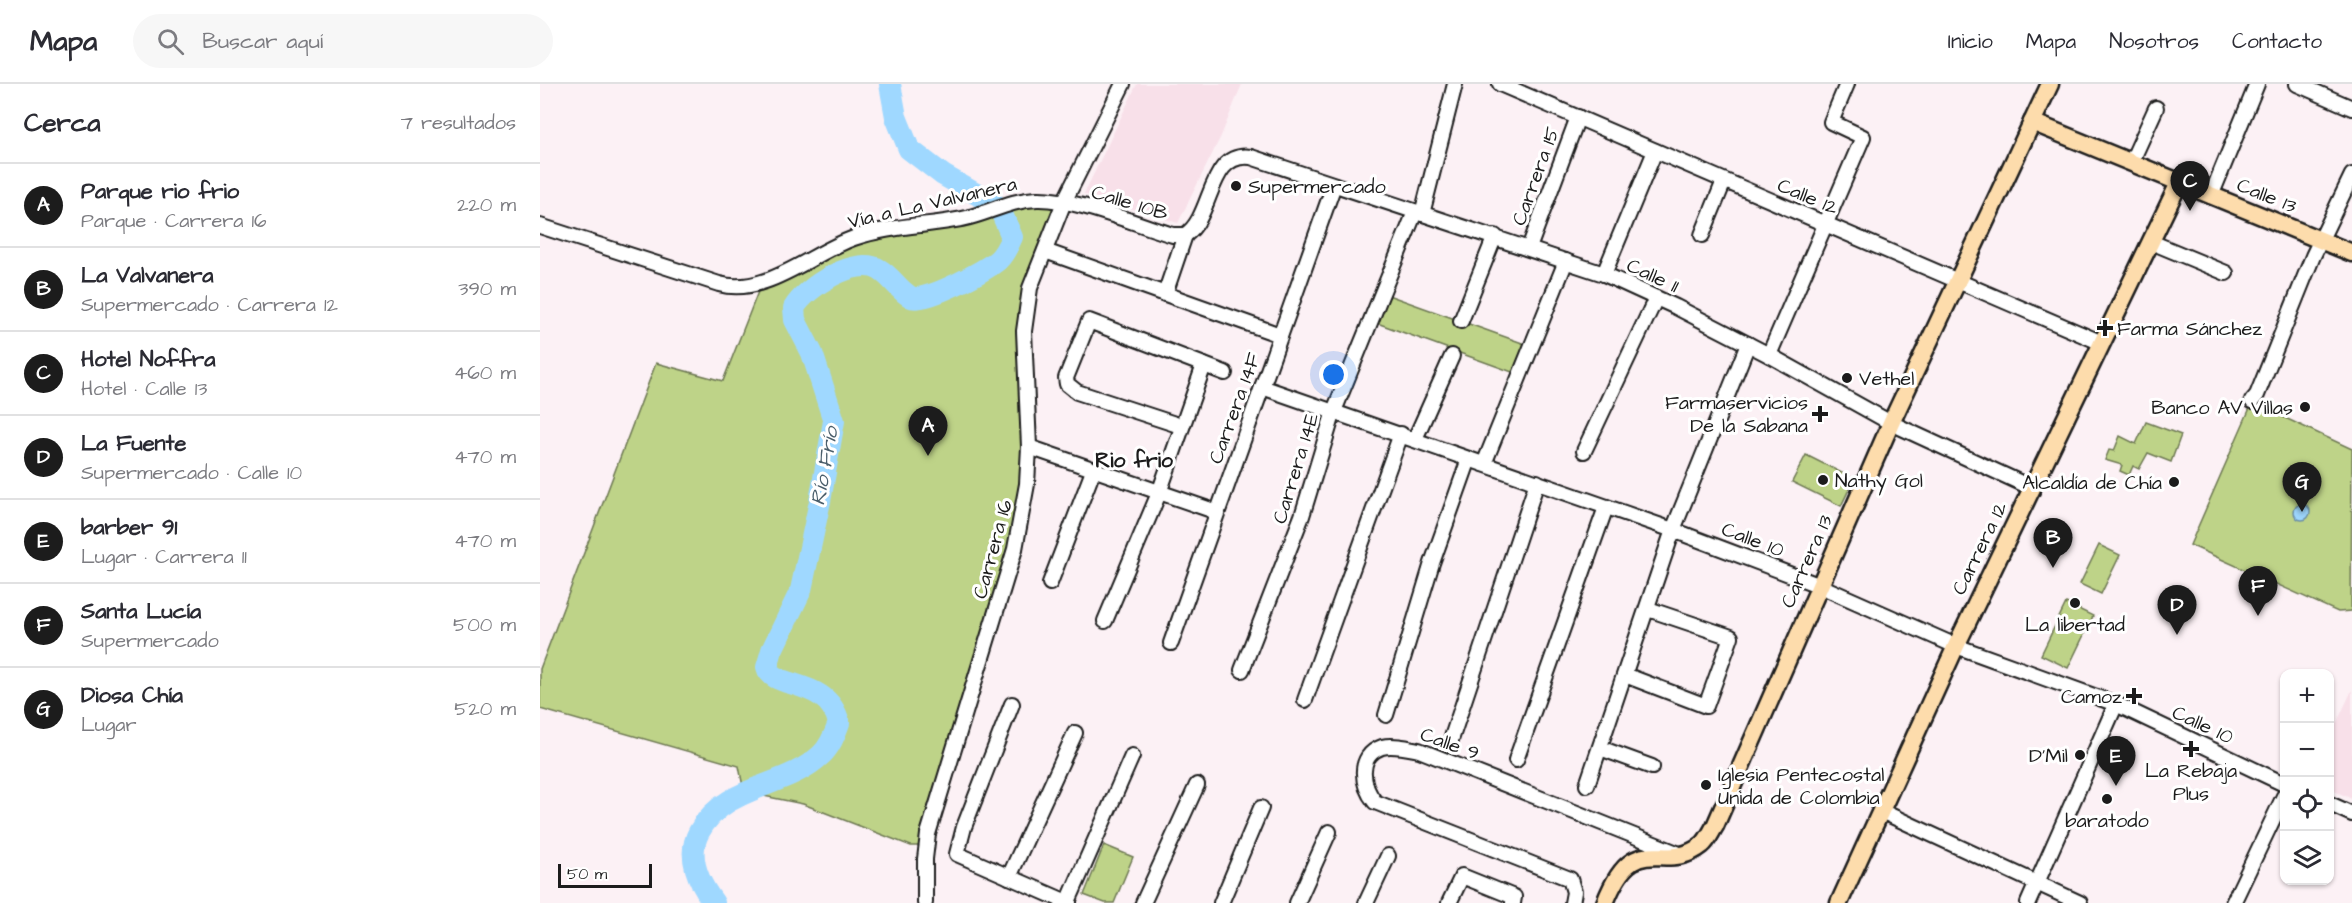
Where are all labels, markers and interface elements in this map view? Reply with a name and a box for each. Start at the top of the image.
search box [133,14,553,68]
text: Mapa [30,22,97,61]
icon: search [154,25,187,58]
text: Buscar aquí [202,26,323,57]
text: Inicio [1948,27,1993,56]
text: Mapa [2026,27,2076,56]
text: Nosotros [2109,27,2199,56]
text: Contacto [2232,27,2322,56]
text: Cerca [24,105,101,141]
text: 7 resultados [401,109,516,137]
street label: Carrera 15 [1505,123,1567,230]
pin: C [2170,162,2210,211]
street label: Vía a La Valvanera [845,170,1019,236]
street label: Calle 13 [2233,171,2301,221]
street label: Calle 12 [1773,172,1843,222]
place label: Supermercado [1248,173,1386,201]
text: Parque rio frio [81,176,239,207]
street label: Calle 10B [1088,178,1172,228]
marker: Supermercado [1229,179,1243,193]
text: A [37,191,50,219]
text: 220 m [457,191,516,219]
text: Parque · Carrera 16 [81,207,267,235]
street label: Calle 11 [1622,252,1684,300]
text: La Valvanera [81,260,214,291]
text: B [36,275,51,303]
text: 390 m [458,275,516,303]
text: Supermercado · Carrera 12 [81,291,338,319]
place label: Farma Sánchez [2117,315,2262,343]
marker: Farma Sánchez [2098,321,2112,335]
text: Hotel Noffra [81,344,215,375]
street label: Carrera 14F [1202,349,1268,468]
text: C [36,359,51,387]
text: 460 m [454,359,516,387]
your location [1319,360,1348,389]
place label: Vethel [1859,365,1914,393]
marker: Vethel [1840,371,1854,385]
text: Hotel · Calle 13 [81,375,207,403]
place label: Farmaservicios De la Sabana [1665,389,1808,440]
place label: Banco AV Villas [2151,394,2293,422]
marker: Banco AV Villas [2298,400,2312,414]
pin: A [908,406,948,456]
marker: Farmaservicios De la Sabana [1813,407,1827,421]
street label: Carrera 14E [1266,409,1326,527]
water label: Río Frío [803,422,846,508]
text: La Fuente [81,428,186,459]
text: D [37,443,50,471]
text: 470 m [454,443,516,471]
district label: Rio frio [1095,446,1173,475]
text: Supermercado · Calle 10 [81,459,302,487]
pin: G [2282,462,2322,512]
place label: Nathy Gol [1835,467,1923,496]
place label: Alcaldía de Chía [2022,469,2162,497]
marker: Nathy Gol [1816,473,1830,487]
marker: Alcaldía de Chía [2167,475,2181,489]
street label: Carrera 16 [966,496,1020,602]
street label: Carrera 12 [1945,497,2015,600]
street label: Carrera 13 [1774,510,1840,612]
text: barber 91 [81,512,177,543]
street label: Calle 10 [1717,515,1788,565]
pin: B [2034,518,2072,568]
text: E [38,527,49,555]
text: 470 m [454,527,516,555]
text: Lugar · Carrera 11 [81,543,247,571]
pin: F [2238,566,2278,616]
pin: D [2158,586,2196,635]
text: Santa Lucía [81,596,201,627]
marker: La libertad [2068,596,2082,610]
text: F [37,611,50,639]
text: 500 m [453,611,516,639]
place label: La libertad [2025,611,2125,639]
text: Supermercado [81,627,219,655]
map controls [2280,669,2334,885]
button: + [2280,669,2334,723]
text: Diosa Chía [81,680,183,711]
place label: Camoz [2061,683,2122,711]
marker: Camoz [2127,689,2141,703]
text: G [37,695,50,723]
text: 520 m [454,695,516,723]
street label: Calle 10 [2167,699,2238,751]
text: Lugar [81,711,137,739]
street label: Calle 9 [1416,720,1483,768]
button: − [2280,723,2334,777]
pin: E [2096,736,2136,786]
place label: D'Mil [2029,742,2068,770]
marker: La Rebaja Plus [2184,742,2198,756]
marker: D'Mil [2073,748,2087,762]
place label: La Rebaja Plus [2145,757,2237,808]
place label: Iglesia Pentecostal Unida de Colombia [1718,761,1884,812]
button: locate [2280,777,2334,831]
marker: Iglesia Pentecostal Unida de Colombia [1699,778,1713,792]
marker: baratodo [2100,792,2114,806]
place label: baratodo [2065,807,2149,835]
button: layers [2280,831,2334,885]
scale bar [558,861,652,888]
text: 50 m [567,863,607,885]

